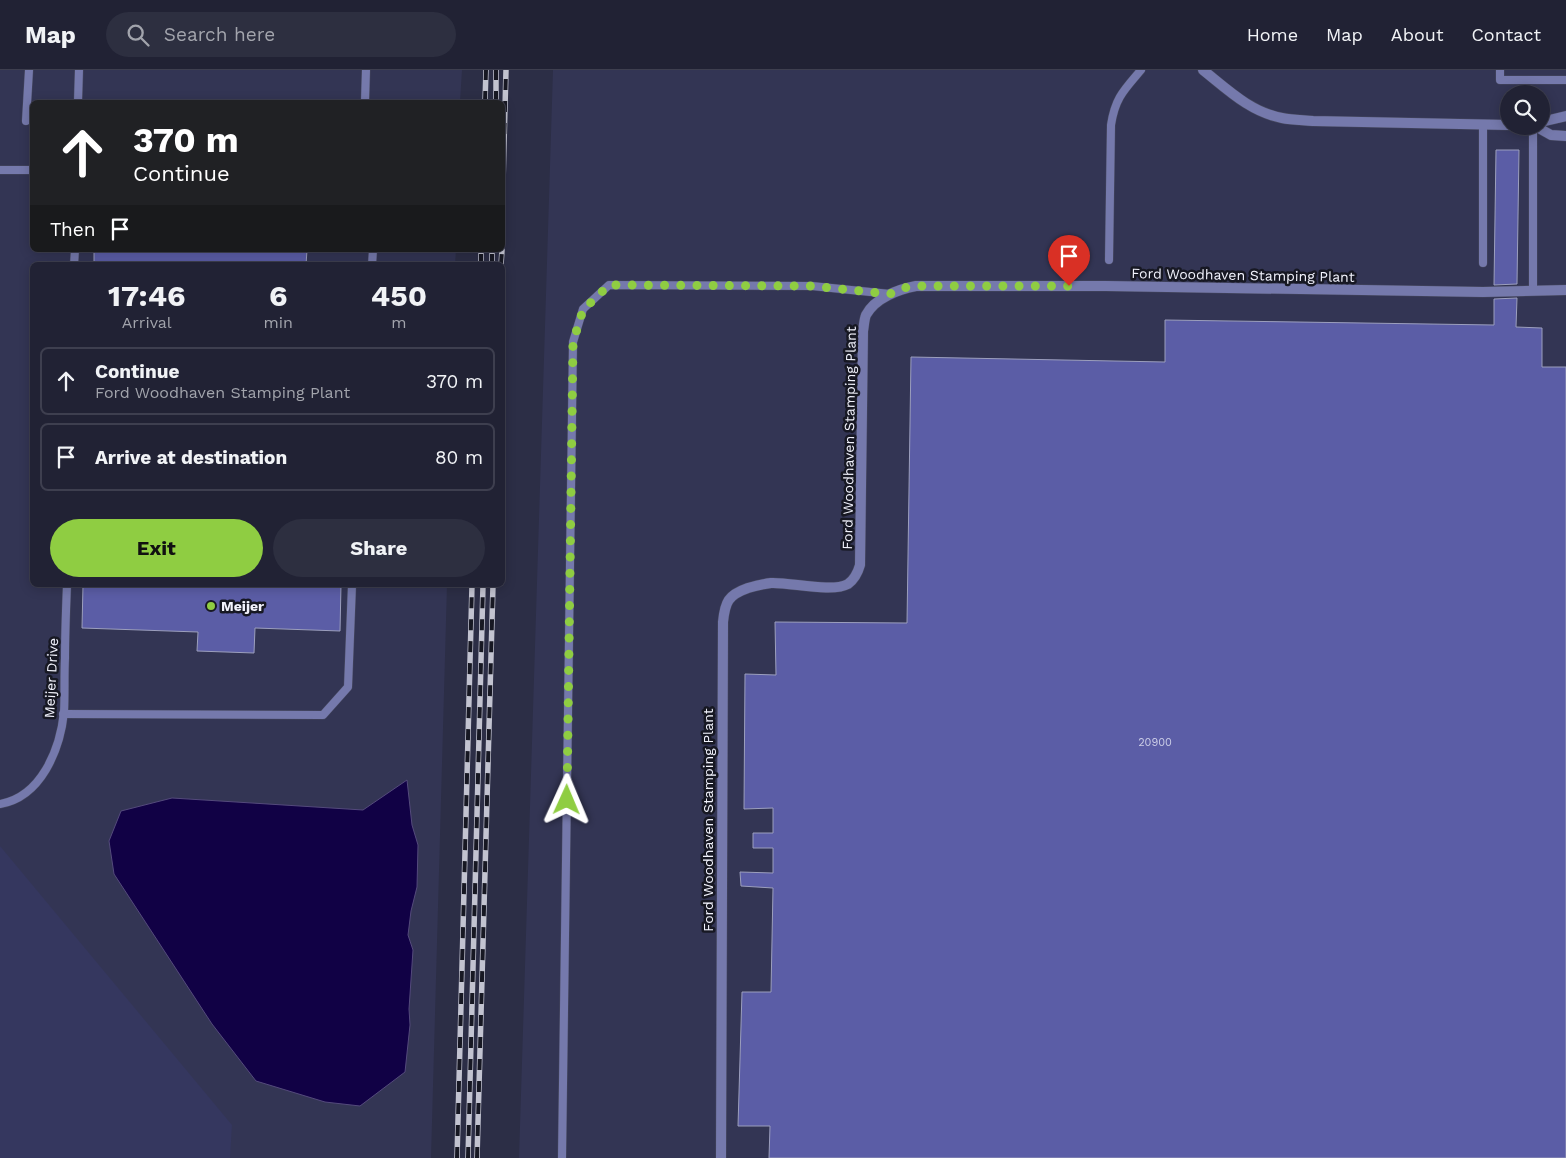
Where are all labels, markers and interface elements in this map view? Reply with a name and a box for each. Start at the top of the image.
search box [106,12,456,57]
text: Map [25,21,76,49]
icon: search [124,21,152,49]
text: Search here [164,23,275,46]
text: Home [1247,24,1298,45]
text: Map [1326,24,1363,45]
text: About [1391,24,1443,45]
text: Contact [1471,24,1541,45]
map controls [1500,85,1550,135]
button: search [1500,85,1550,135]
text: 370 m [133,119,239,161]
icon: ahead [50,120,115,185]
text: Continue [133,161,230,186]
icon: arrive [106,215,134,243]
text: Then [50,218,96,241]
pin [1048,235,1090,286]
icon: arrive [1055,242,1083,270]
street label: Ford Woodhaven Stamping Plant [1131,265,1355,285]
text: 17:46 [108,278,186,313]
text: 6 [269,278,287,313]
text: 450 [371,278,427,313]
text: Arrival [122,313,172,332]
text: min [263,313,293,332]
text: m [391,313,407,332]
street label: Ford Woodhaven Stamping Plant [839,326,859,550]
text: Continue [95,360,179,383]
icon: ahead [52,367,80,395]
text: 370 m [426,370,483,393]
text: Ford Woodhaven Stamping Plant [95,383,350,402]
icon: arrive [52,443,80,471]
text: Arrive at destination [95,446,287,469]
text: 80 m [435,446,483,469]
button: Exit [50,519,263,577]
button: Share [273,519,485,577]
place label: Meijer [221,598,264,614]
marker: Meijer [205,600,217,612]
street label: Meijer Drive [41,637,61,719]
street label: Ford Woodhaven Stamping Plant [700,708,716,932]
house number: 20900 [1138,736,1172,749]
position arrow [540,773,592,825]

